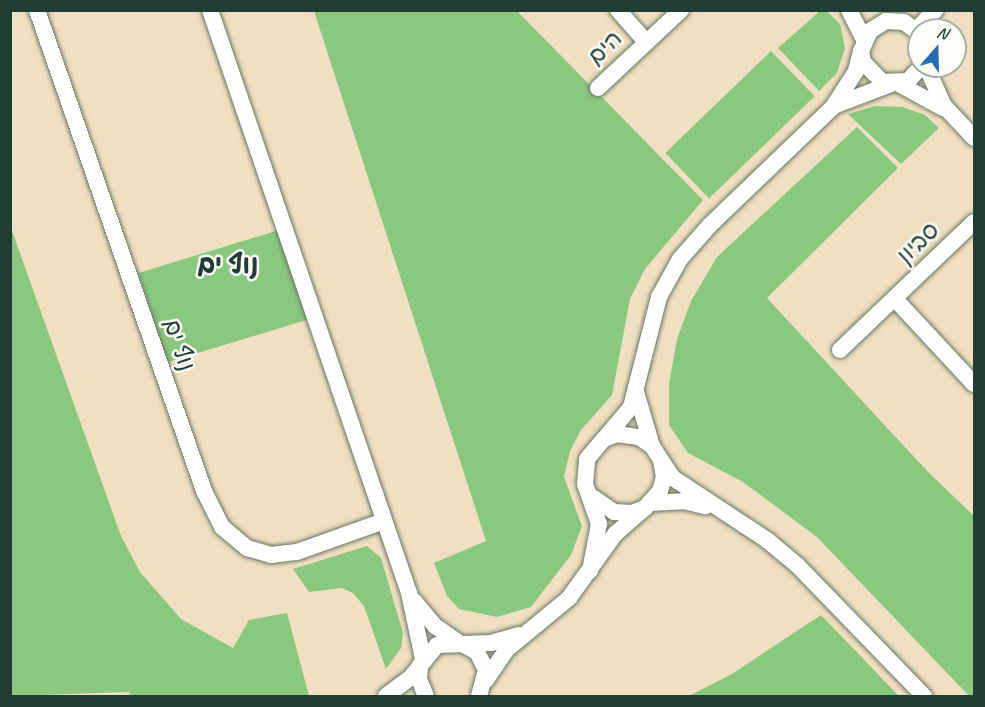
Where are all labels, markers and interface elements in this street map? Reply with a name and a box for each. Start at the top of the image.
north arrow [907,18,967,78]
text: N [934,22,951,44]
street label: הים [581,25,629,71]
street label: סביון [891,216,945,270]
district label: נוף ים [197,249,259,281]
street label: נוף ים [157,315,201,375]

